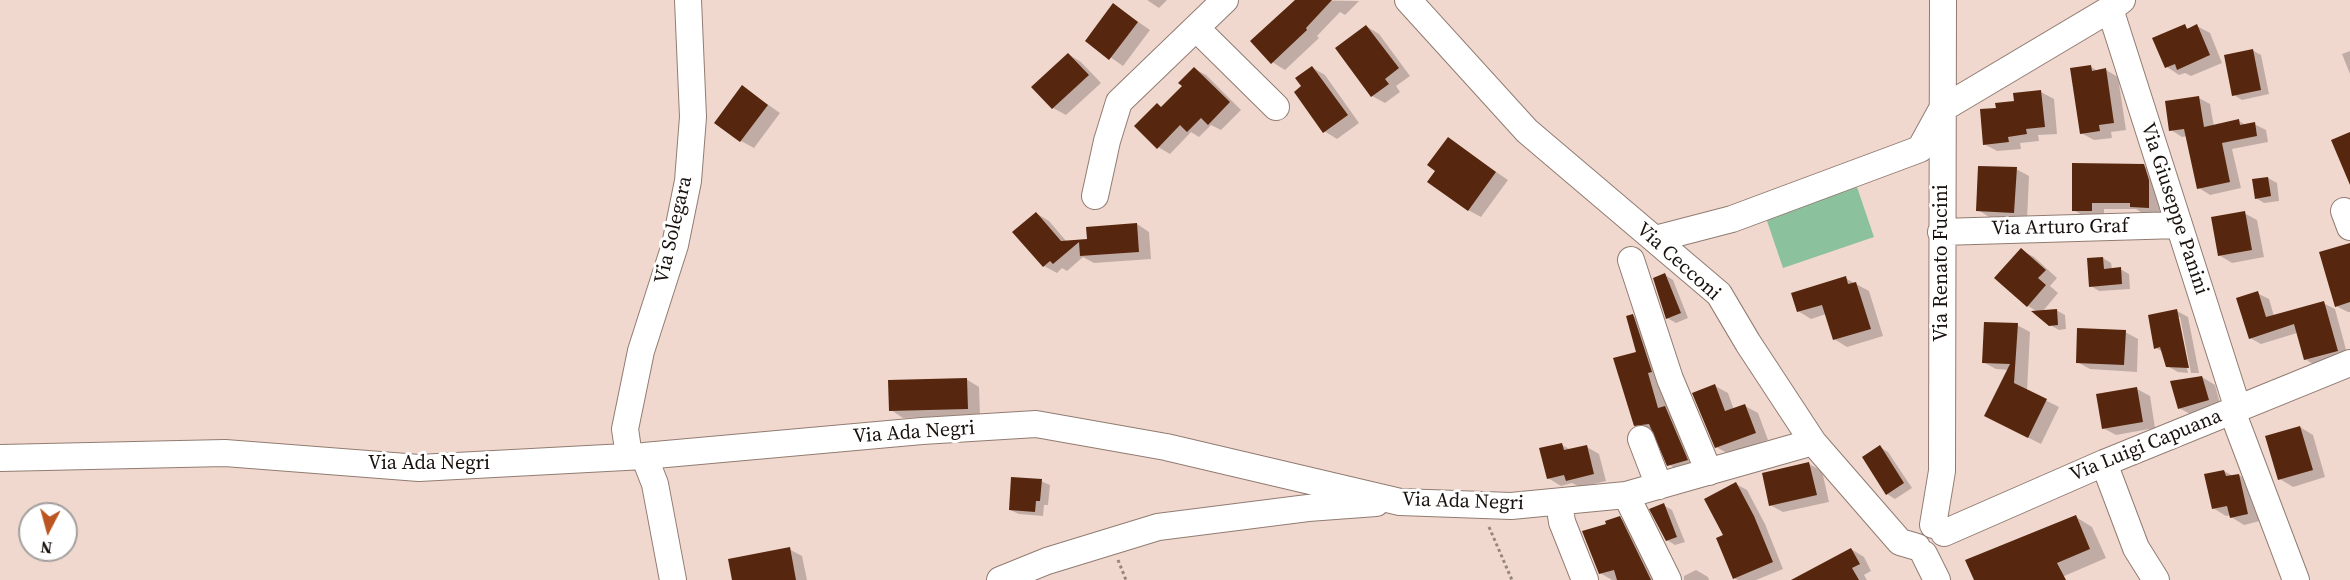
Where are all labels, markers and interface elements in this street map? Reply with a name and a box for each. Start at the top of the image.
street label: Via Giuseppe Panini [2135,120,2213,298]
street label: Via Solegara [650,174,698,286]
street label: Via Renato Fucini [1930,184,1954,342]
street label: Via Arturo Graf [1991,215,2129,241]
street label: Via Cecconi [1631,218,1725,306]
street label: Via Luigi Capuana [2067,405,2225,487]
street label: Via Ada Negri [852,417,976,449]
street label: Via Ada Negri [368,452,490,476]
street label: Via Ada Negri [1402,488,1524,516]
north arrow [18,502,78,562]
text: N [39,536,53,559]

